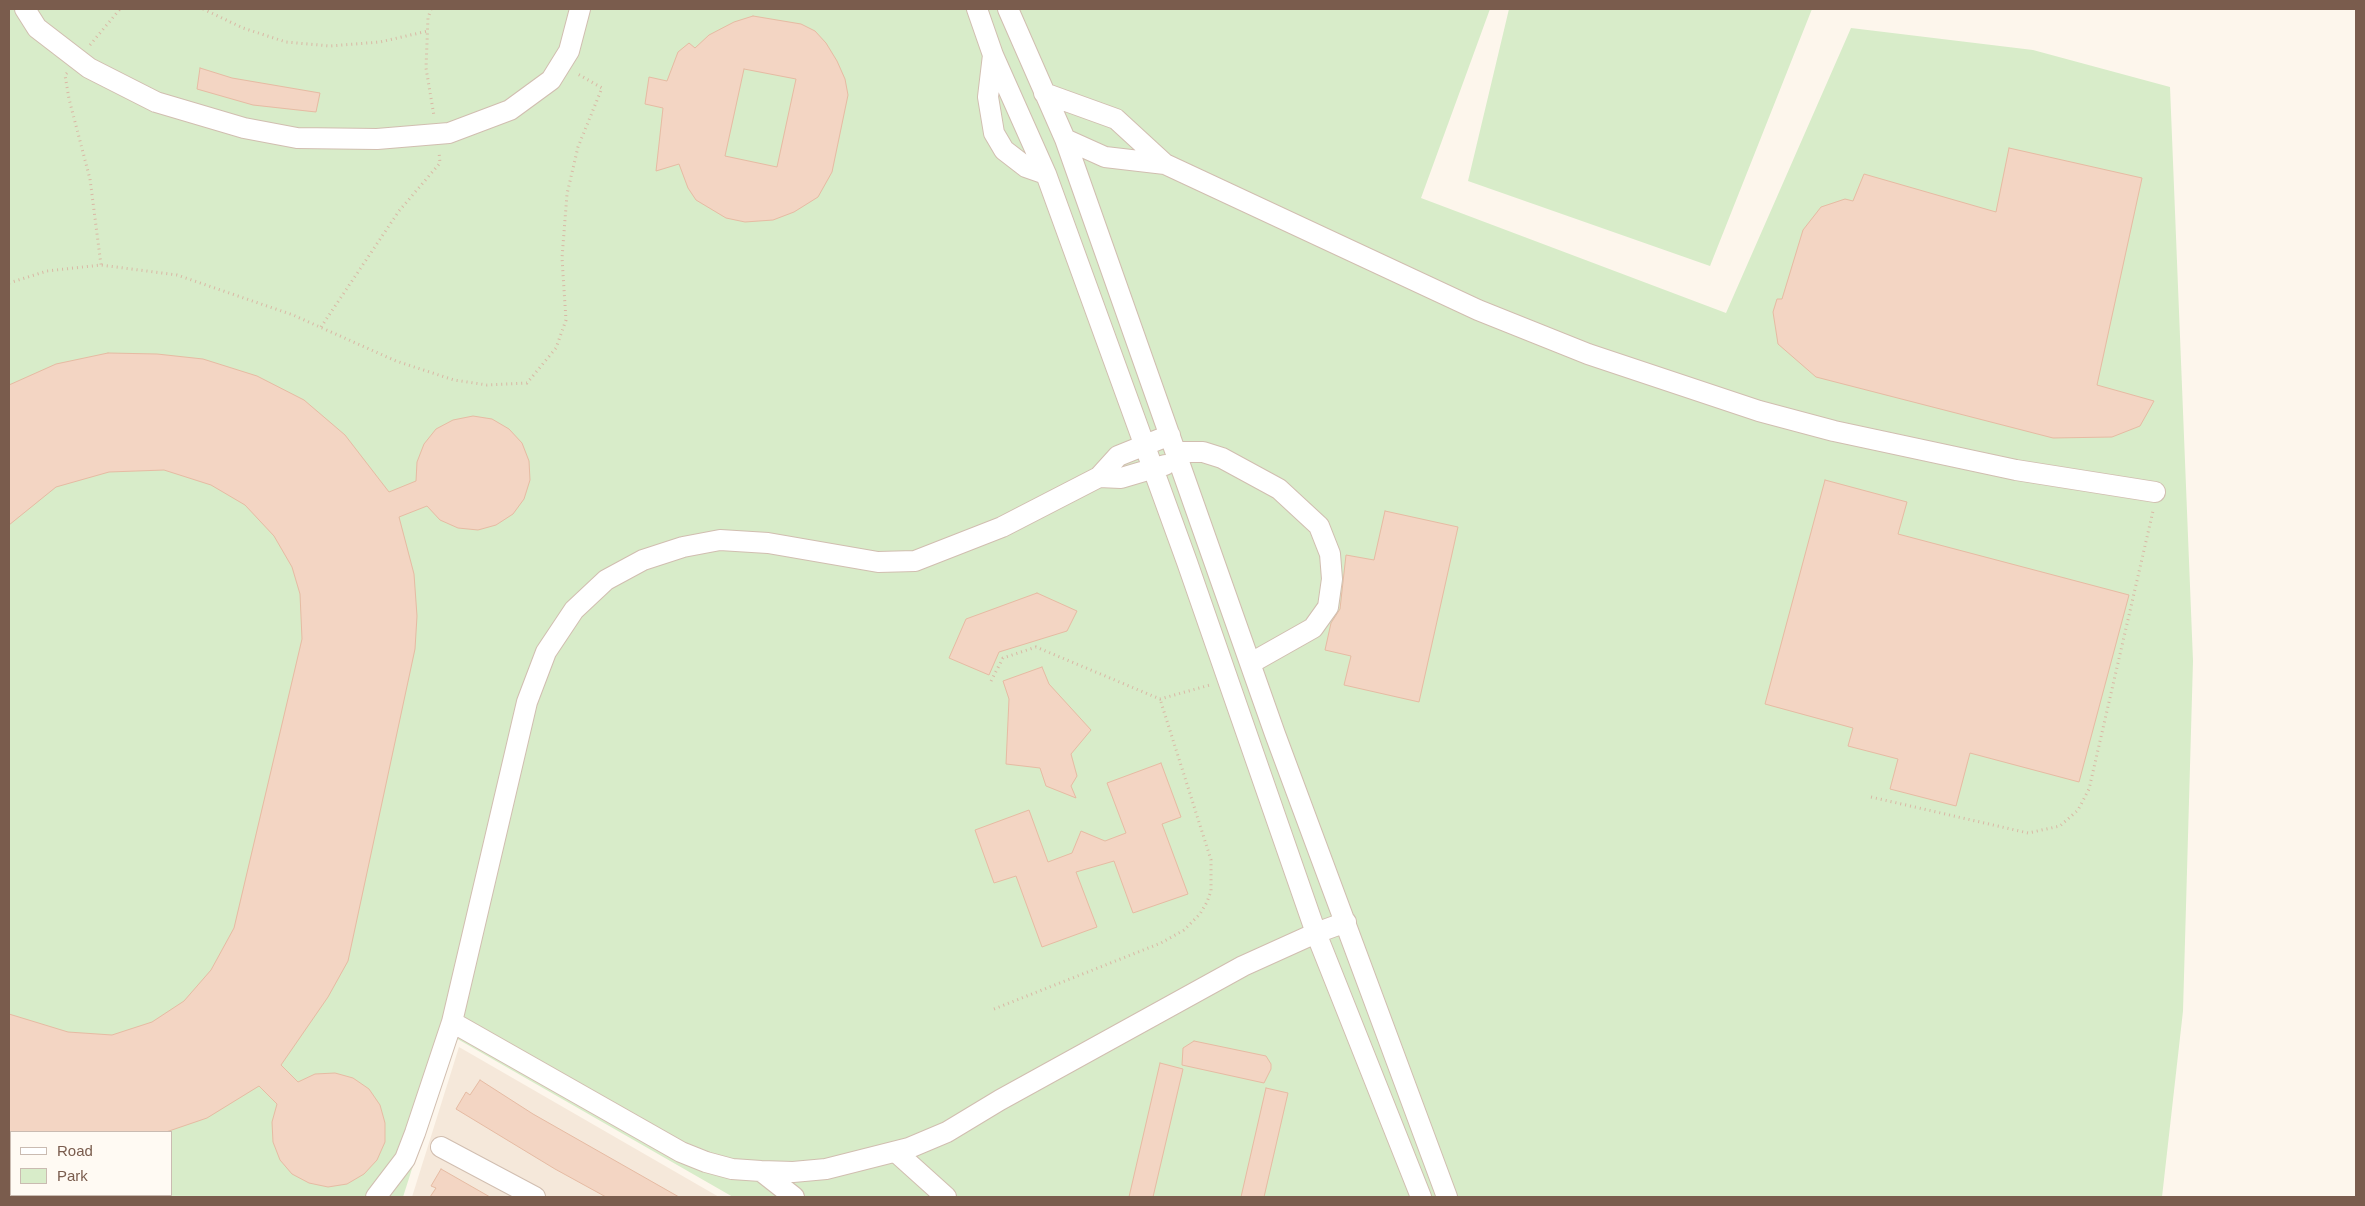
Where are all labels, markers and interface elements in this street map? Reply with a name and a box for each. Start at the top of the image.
legend [10,1131,172,1196]
text: Road [57,1142,93,1159]
text: Park [57,1167,88,1184]

